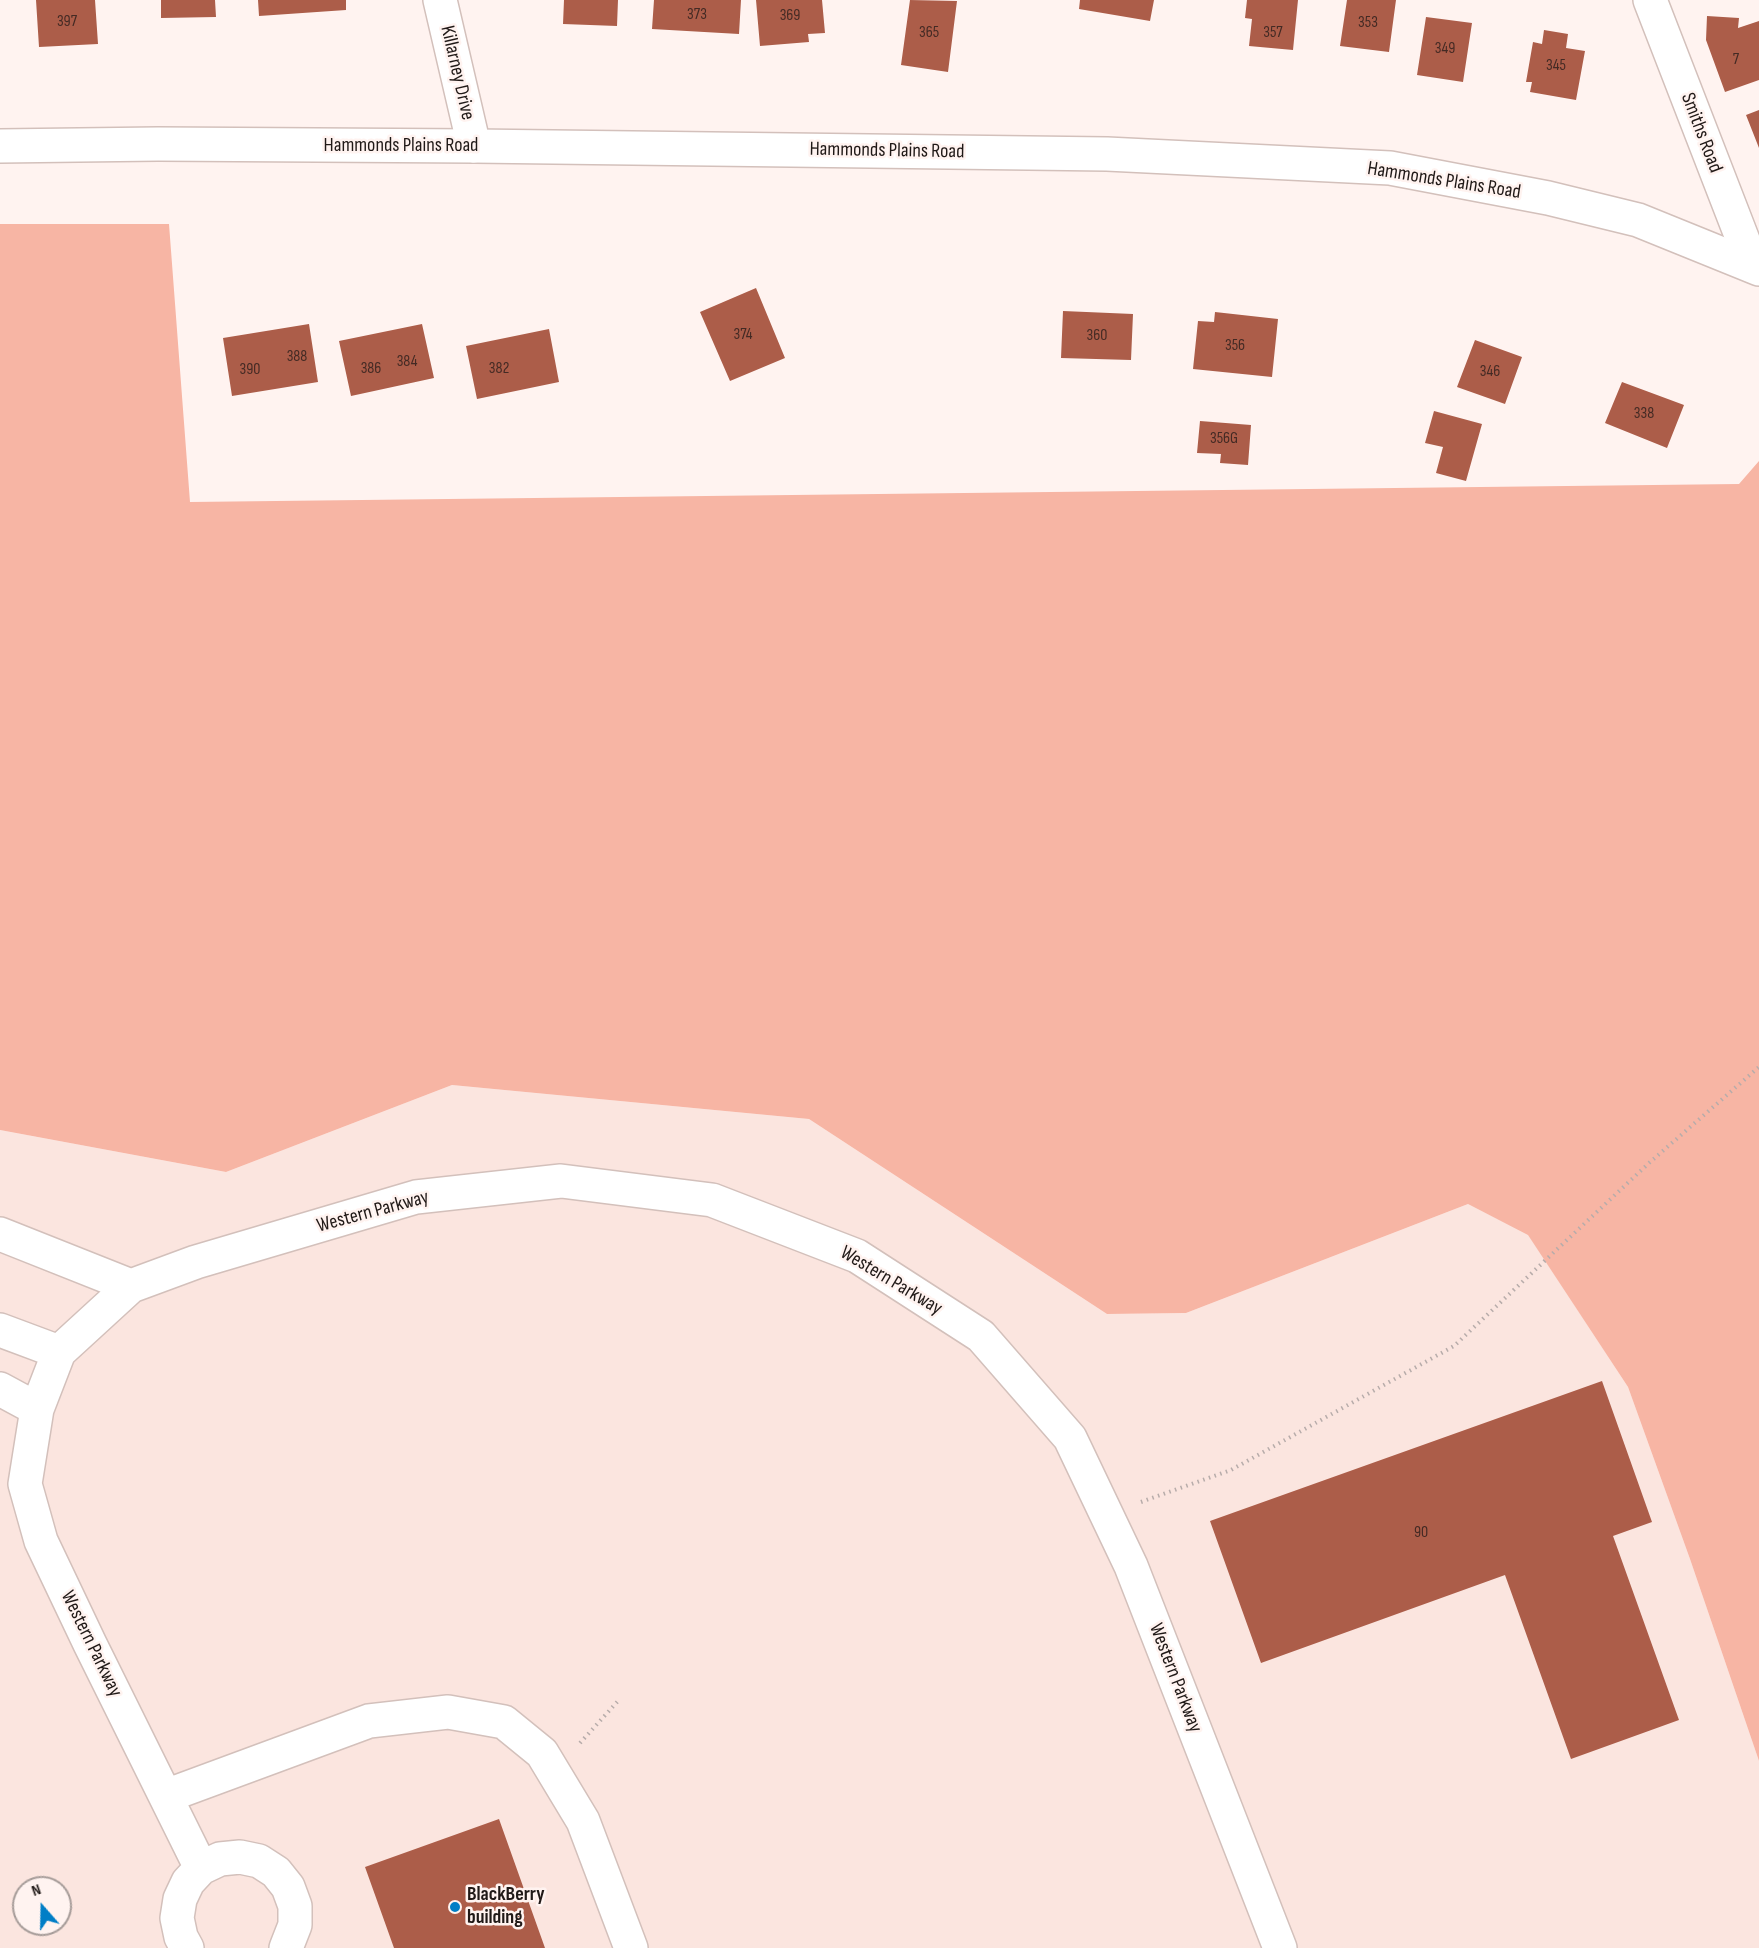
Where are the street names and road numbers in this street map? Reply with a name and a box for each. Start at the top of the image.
street label: Killarney Drive [435,24,479,122]
street label: Smiths Road [1675,90,1727,176]
street label: Hammonds Plains Road [324,134,478,158]
street label: Hammonds Plains Road [809,138,965,164]
street label: Hammonds Plains Road [1366,157,1522,205]
street label: Western Parkway [314,1186,432,1238]
street label: Western Parkway [836,1241,946,1321]
street label: Western Parkway [55,1587,127,1701]
street label: Western Parkway [1143,1620,1207,1736]

